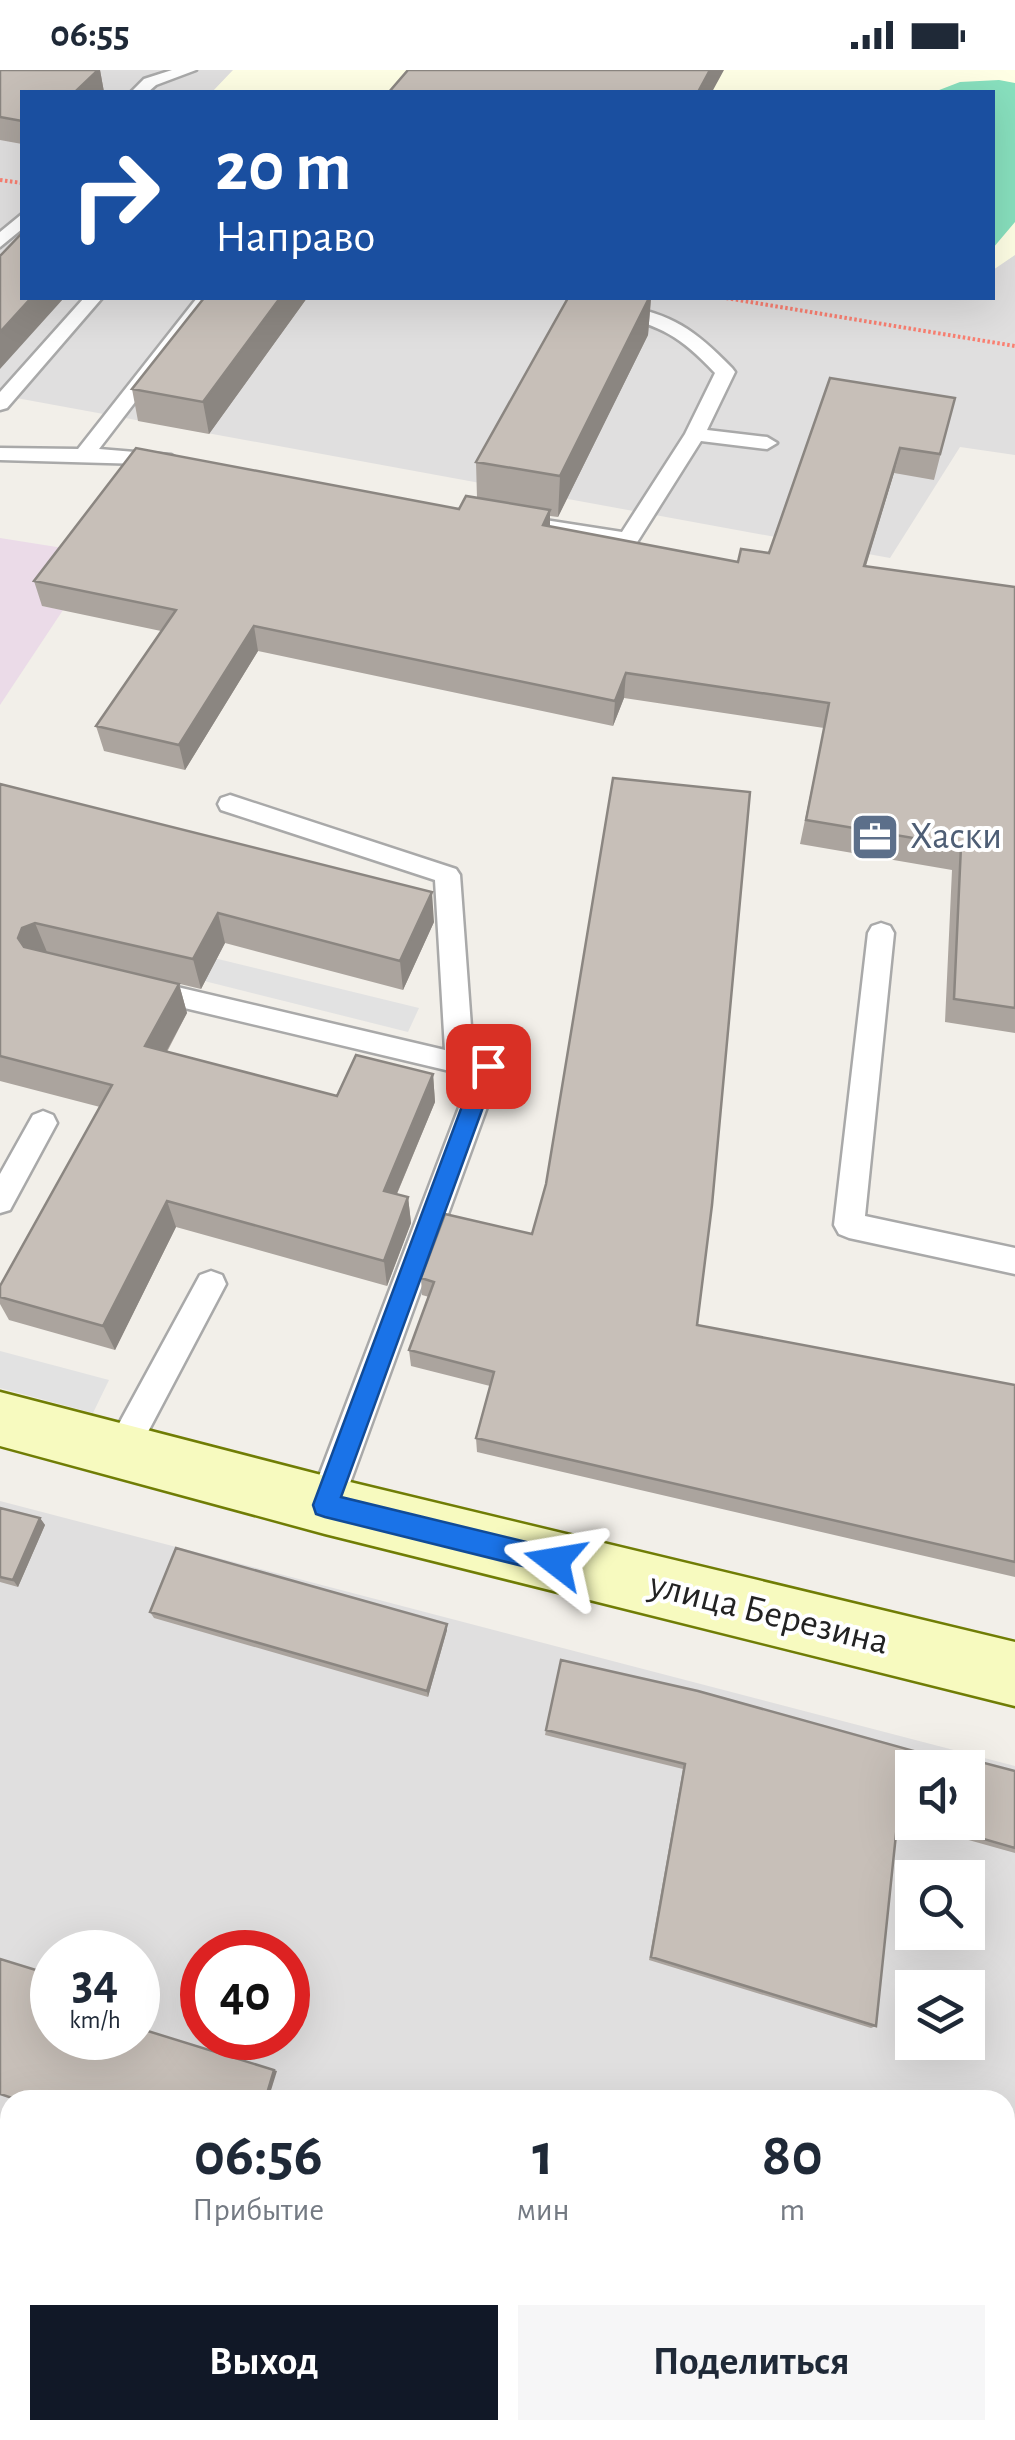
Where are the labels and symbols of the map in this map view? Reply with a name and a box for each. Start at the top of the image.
office icon: Хаски [849,811,901,863]
place label: Хаски [910,818,1002,856]
pin [446,1024,531,1109]
position arrow [503,1509,607,1613]
street label: улица Березина [645,1566,892,1662]
speed limit sign: 40 [180,1930,310,2060]

